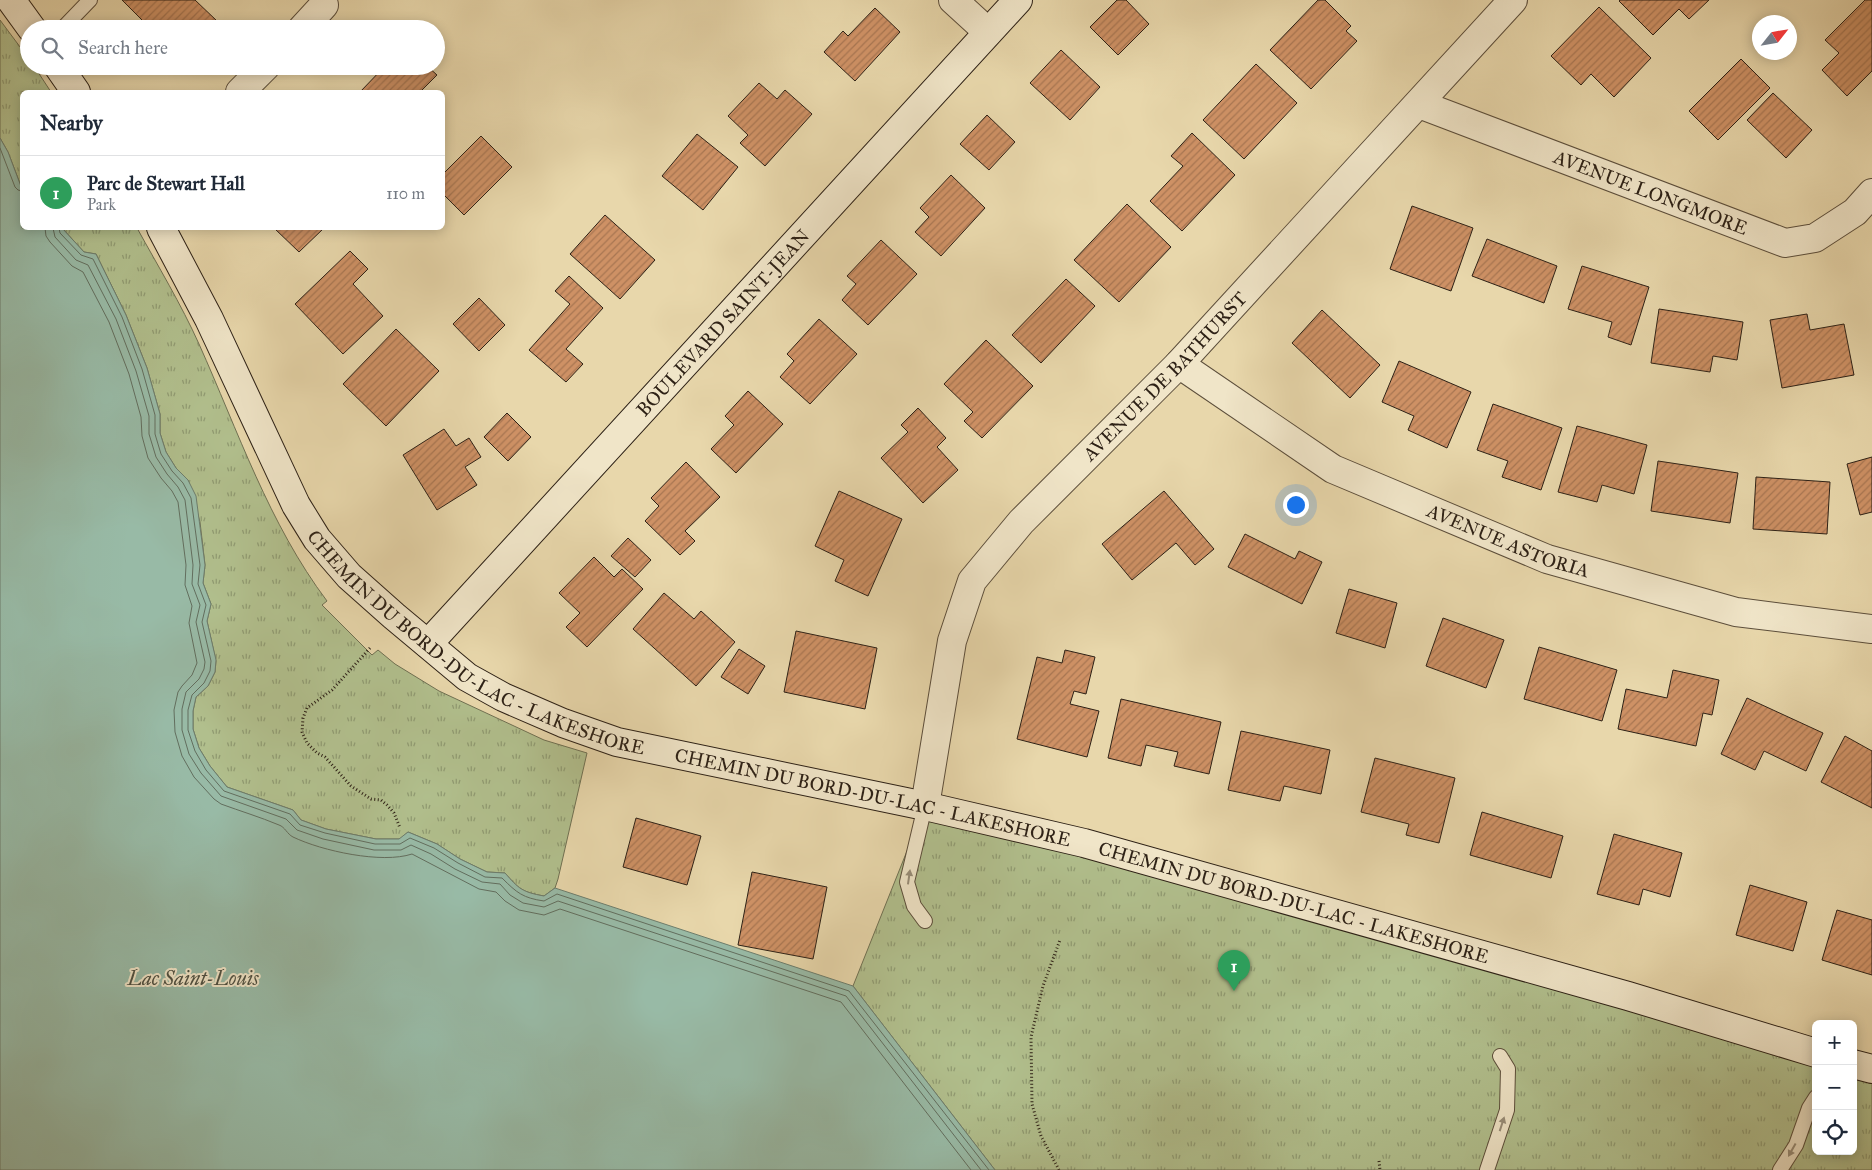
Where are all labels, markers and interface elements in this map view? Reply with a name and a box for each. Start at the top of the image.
north arrow [1752,15,1797,60]
search box [20,20,445,75]
icon: search [38,34,66,62]
text: Search here [78,36,168,59]
text: Nearby [40,110,103,136]
street label: AVENUE LONGMORE [1549,145,1751,240]
text: Parc de Stewart Hall [87,172,245,195]
text: 1 [53,184,59,203]
text: 110 m [386,184,425,203]
text: Park [87,195,116,214]
street label: BOULEVARD SAINT-JEAN [631,225,814,421]
street label: AVENUE DE BATHURST [1077,287,1252,466]
your location [1283,492,1309,518]
street label: AVENUE ASTORIA [1423,499,1592,582]
street label: CHEMIN DU BORD-DU-LAC - LAKESHORE [302,526,647,760]
street label: CHEMIN DU BORD-DU-LAC - LAKESHORE [673,743,1073,852]
street label: CHEMIN DU BORD-DU-LAC - LAKESHORE [1096,837,1492,968]
one-way arrow [905,869,913,885]
pin: 1 [1218,950,1250,991]
water label: Lac Saint-Louis [127,966,260,990]
map controls [1812,1020,1857,1155]
button: + [1812,1020,1857,1065]
button: − [1812,1065,1857,1110]
button: locate [1812,1110,1857,1155]
one-way arrow [1499,1116,1507,1131]
one-way arrow [1788,1143,1797,1156]

